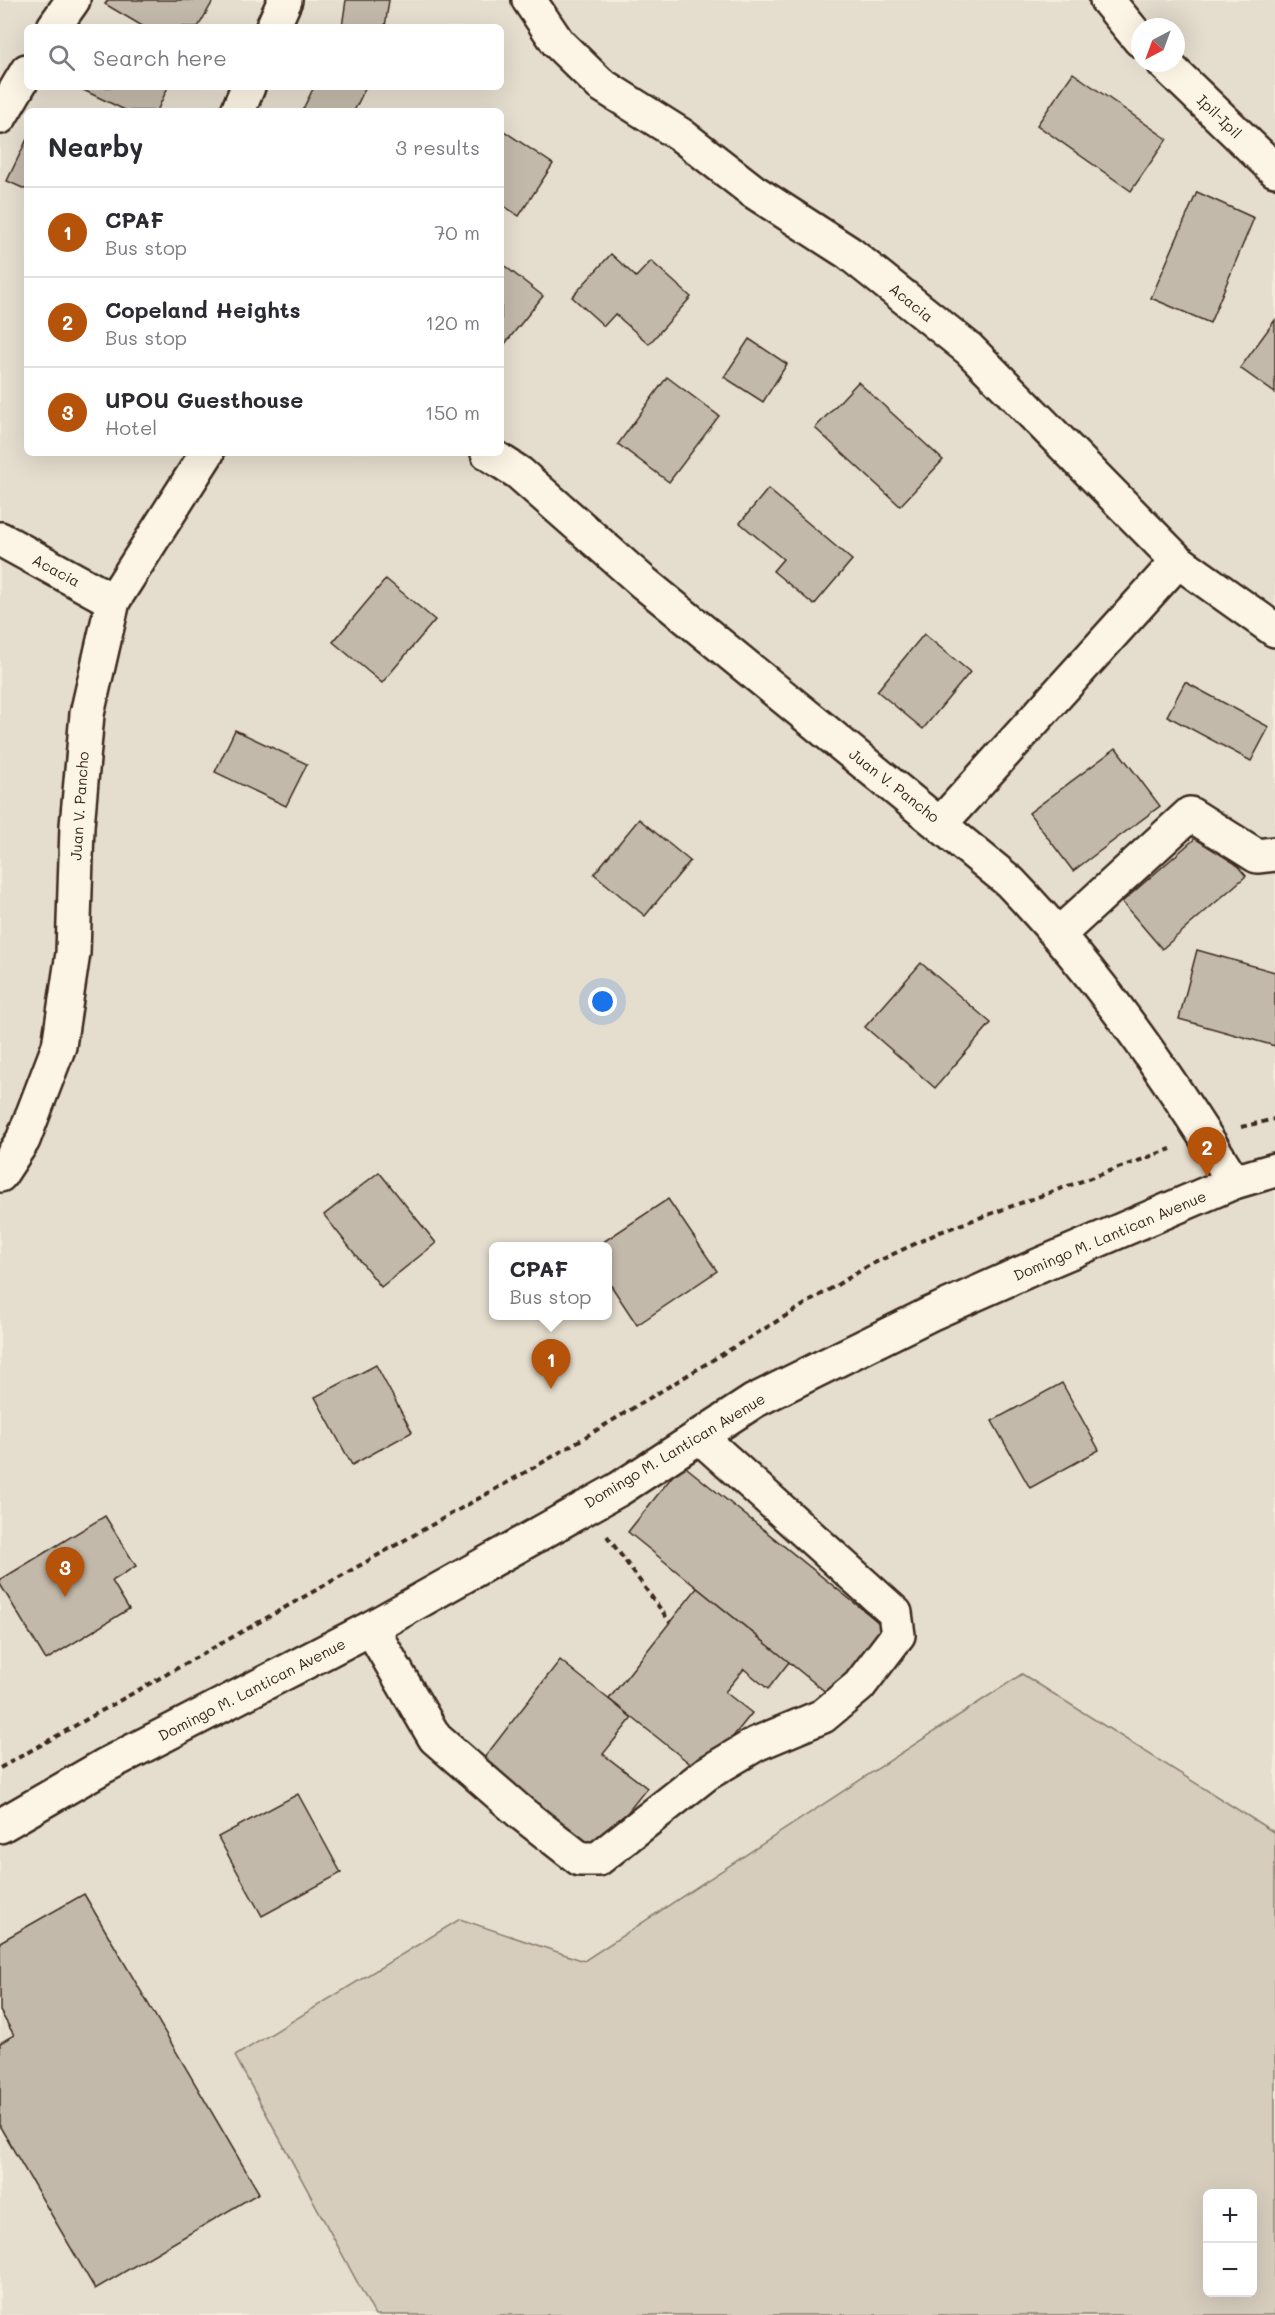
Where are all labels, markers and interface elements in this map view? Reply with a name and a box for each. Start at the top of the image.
north arrow [1131,18,1185,72]
search box [24,24,504,90]
icon: search [45,41,78,74]
text: Search here [93,43,227,72]
street label: Ipil-Ipil [1193,90,1246,142]
text: Nearby [48,130,143,164]
text: 3 results [395,134,480,160]
text: CPAF [105,205,164,234]
text: 1 [63,219,72,245]
text: 70 m [434,219,480,245]
text: Bus stop [105,234,187,260]
street label: Acacia [885,278,938,326]
text: Copeland Heights [105,295,301,324]
text: 2 [62,309,73,335]
text: 120 m [425,309,480,335]
text: Bus stop [105,324,187,350]
text: UPOU Guesthouse [105,385,303,414]
text: 3 [62,399,74,425]
text: 150 m [425,399,480,425]
text: Hotel [105,414,157,440]
street label: Acacia [29,549,84,591]
street label: Juan V. Pancho [845,744,944,827]
street label: Juan V. Pancho [65,751,93,861]
your location [588,987,617,1016]
pin: 2 [1188,1128,1226,1177]
street label: Domingo M. Lantican Avenue [1010,1185,1209,1285]
popup [489,1242,612,1320]
text: CPAF [509,1254,568,1283]
text: Bus stop [509,1283,592,1309]
pin: 1 [532,1340,570,1389]
street label: Domingo M. Lantican Avenue [580,1388,769,1512]
pin: 3 [46,1548,84,1597]
street label: Domingo M. Lantican Avenue [155,1633,349,1745]
map controls [1203,2189,1257,2297]
button: + [1203,2189,1257,2243]
button: − [1203,2243,1257,2297]

